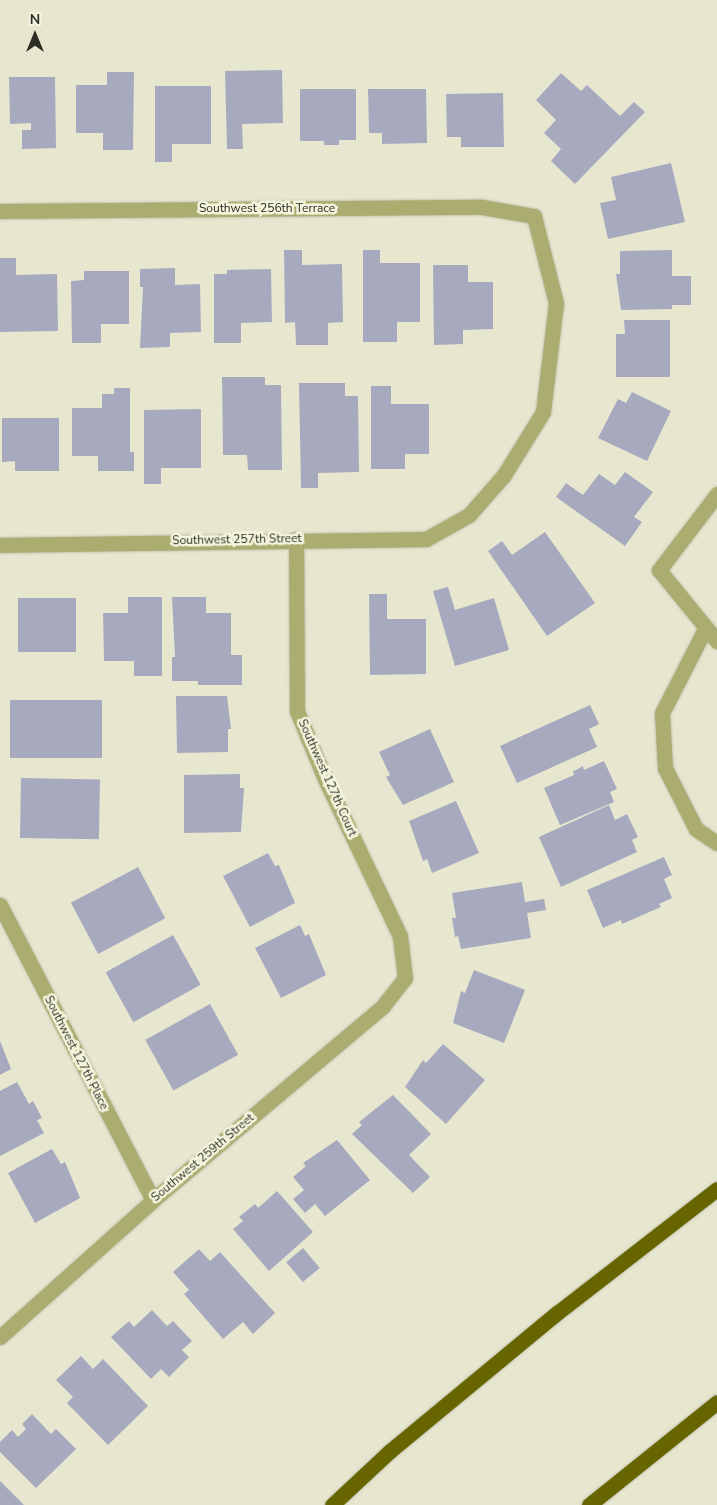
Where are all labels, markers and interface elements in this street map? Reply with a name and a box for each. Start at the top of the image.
north arrow [10,10,60,60]
text: N [30,10,40,29]
street label: Southwest 256th Terrace [199,202,335,216]
street label: Southwest 257th Street [172,532,302,548]
street label: Southwest 127th Court [295,717,359,839]
street label: Southwest 127th Place [41,994,111,1112]
street label: Southwest 259th Street [149,1111,257,1205]

